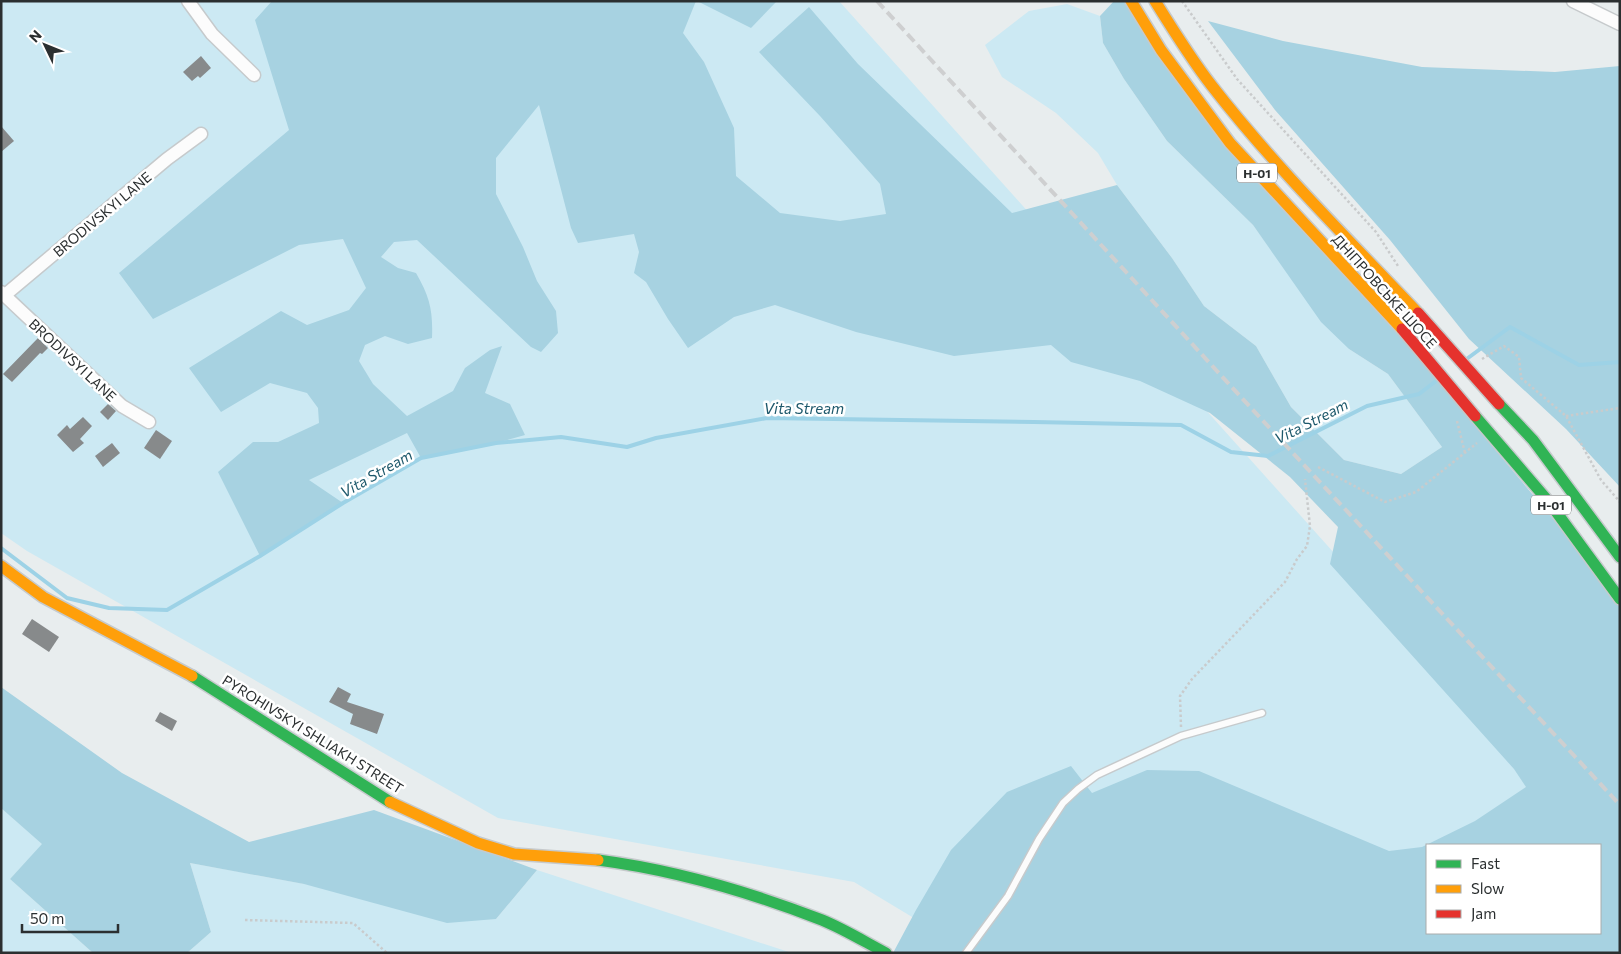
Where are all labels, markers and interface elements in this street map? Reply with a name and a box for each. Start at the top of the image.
north arrow [20,20,70,70]
text: N [25,26,45,45]
road number: Н-01 [1237,164,1277,182]
street label: BRODIVSKYI LANE [49,168,155,260]
street label: ДНІПРОВСЬКЕ ШОСЕ [1329,230,1441,352]
street label: BRODIVSYI LANE [26,315,120,405]
water label: Vita Stream [1271,395,1351,447]
water label: Vita Stream [764,399,844,417]
water label: Vita Stream [337,445,415,501]
road number: Н-01 [1531,496,1571,514]
street label: PYROHIVSKYI SHLIAKH STREET [219,671,407,797]
legend [1426,844,1601,934]
text: Fast [1471,854,1500,872]
text: Slow [1471,879,1504,897]
scale bar [22,902,119,934]
text: Jam [1471,904,1496,922]
text: 50 m [30,909,64,927]

